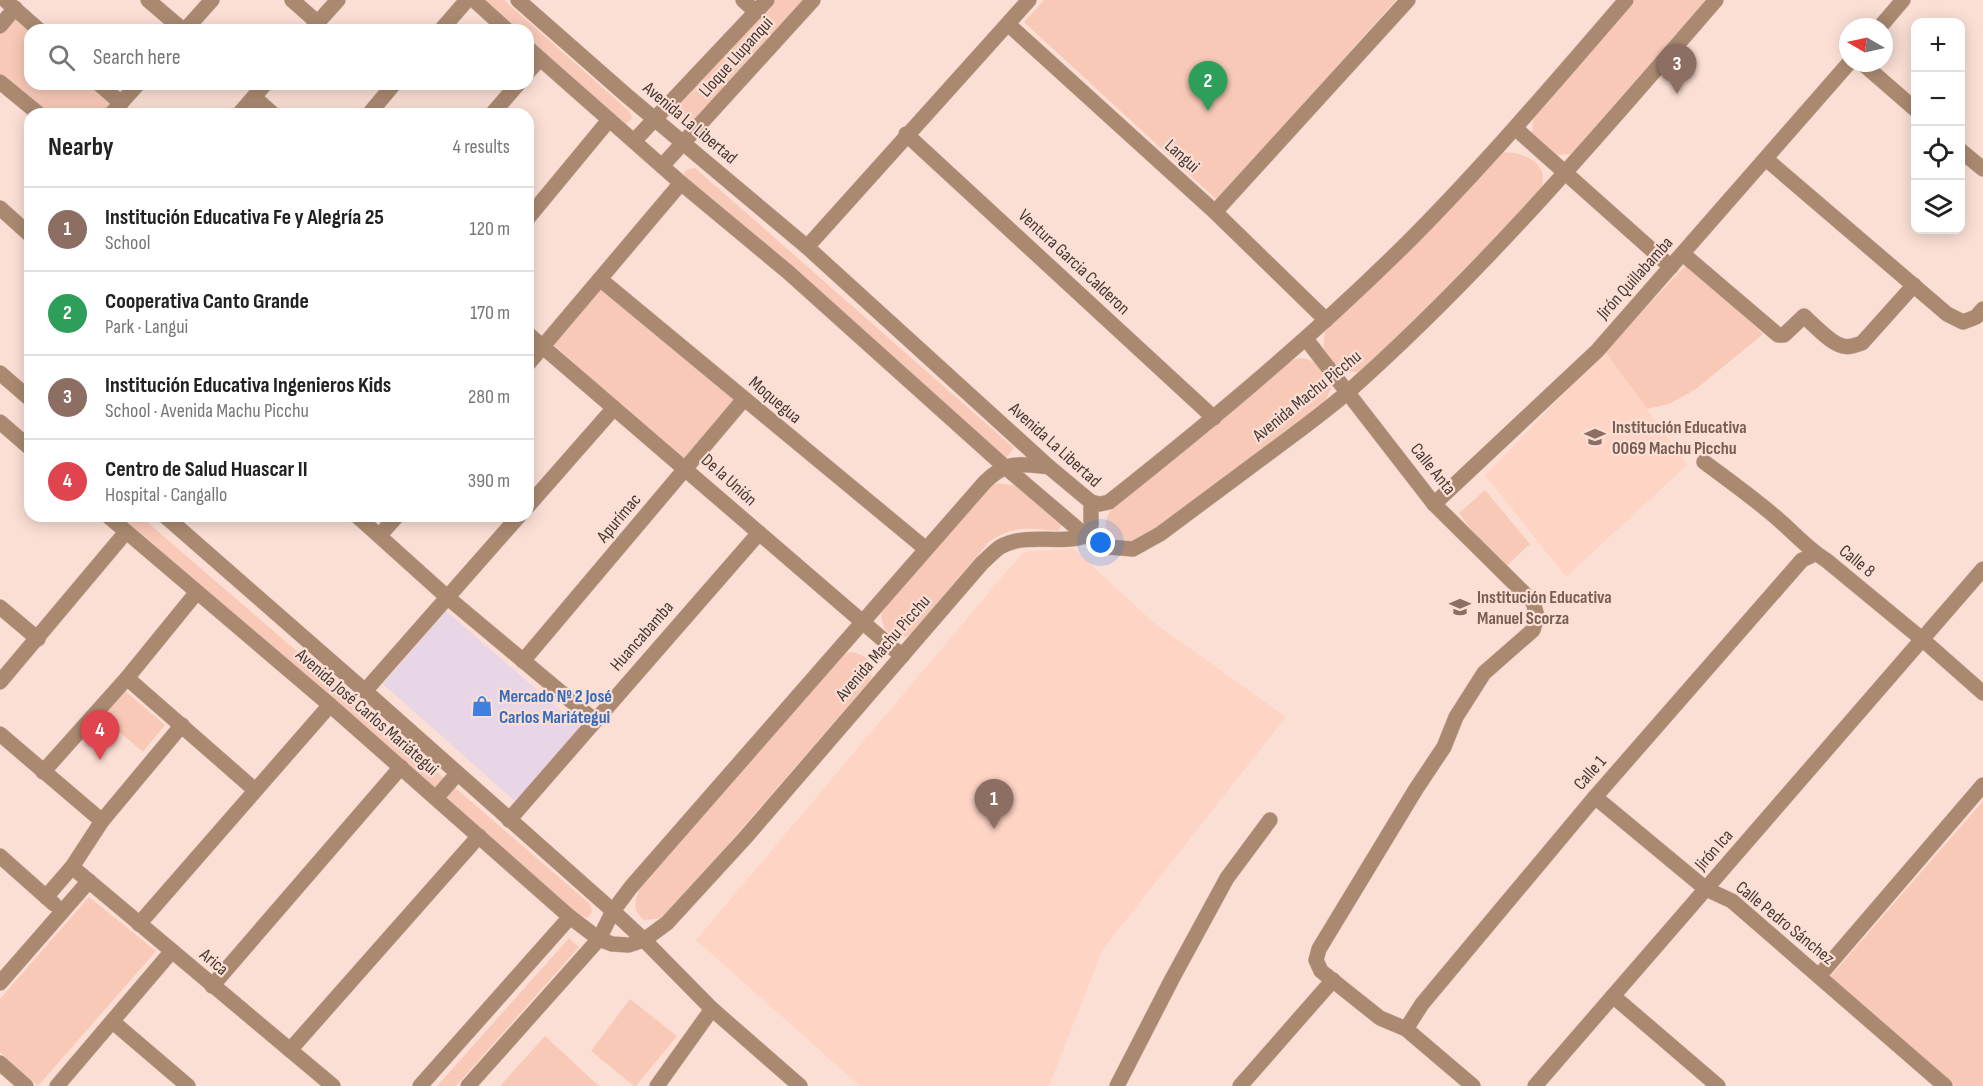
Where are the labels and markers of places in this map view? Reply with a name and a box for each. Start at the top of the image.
pin: 3 [1658,44,1696,94]
pin: 2 [1188,62,1228,111]
place label: Institución Educativa 0069 Machu Picchu [1612,417,1747,459]
school or university icon: Institución Educativa 0069 Machu Picchu [1583,425,1607,449]
place label: Institución Educativa Manuel Scorza [1477,587,1612,629]
school or university icon: Institución Educativa Manuel Scorza [1448,595,1472,619]
place label: Mercado Nº 2 José Carlos Mariátegui [499,686,612,728]
shop icon: Mercado Nº 2 José Carlos Mariátegui [470,694,494,718]
pin: 4 [80,710,120,760]
pin: 1 [974,780,1014,829]

